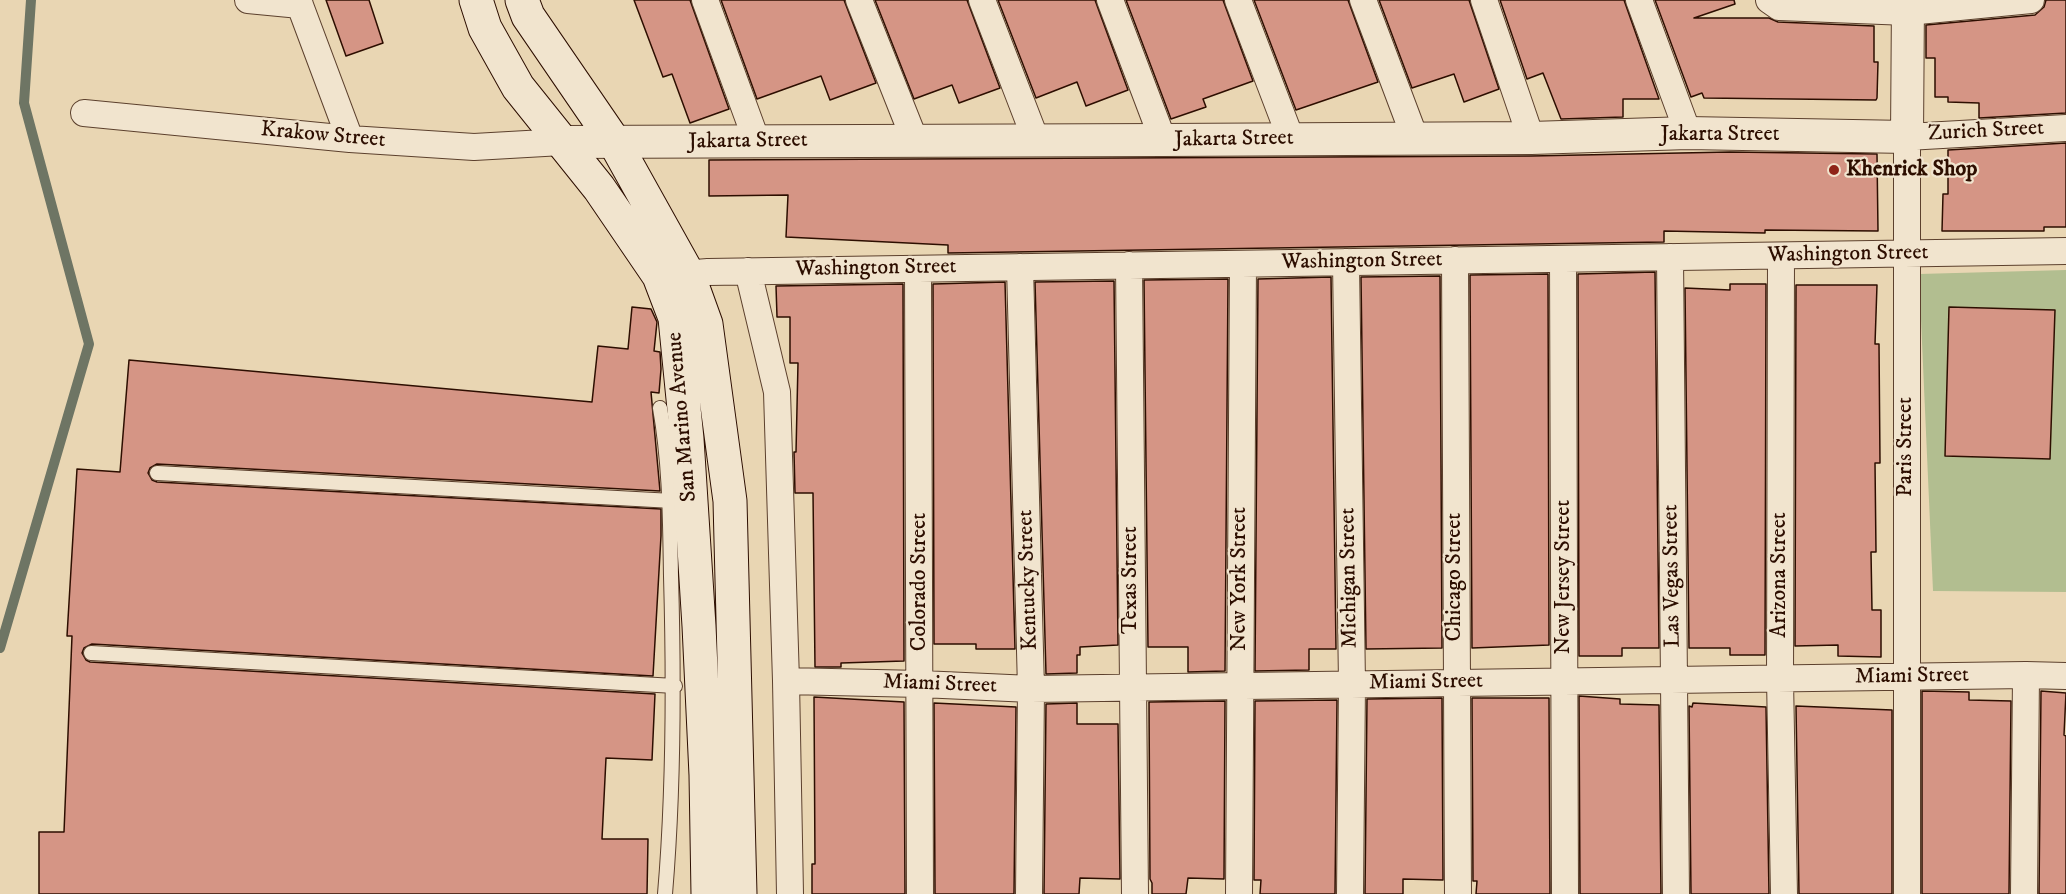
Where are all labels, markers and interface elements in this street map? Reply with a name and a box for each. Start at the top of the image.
street label: Zurich Street [1927,116,2045,148]
street label: Krakow Street [260,117,386,155]
street label: Jakarta Street [1660,122,1780,148]
street label: Jakarta Street [1174,126,1294,154]
street label: Jakarta Street [688,128,808,156]
place label: Khenrick Shop [1846,157,1977,183]
marker: Khenrick Shop [1827,163,1841,177]
street label: Washington Street [1767,240,1929,270]
street label: Washington Street [1281,247,1443,277]
street label: Washington Street [795,254,957,284]
street label: San Marino Avenue [662,331,704,503]
street label: Paris Street [1893,397,1919,497]
street label: New Jersey Street [1551,500,1577,654]
street label: Las Vegas Street [1659,504,1687,648]
street label: New York Street [1227,507,1253,651]
street label: Michigan Street [1336,507,1364,649]
street label: Kentucky Street [1013,509,1045,651]
street label: Arizona Street [1767,512,1793,638]
street label: Colorado Street [907,513,933,651]
street label: Chicago Street [1442,513,1468,641]
street label: Texas Street [1118,526,1144,634]
street label: Miami Street [1855,663,1969,691]
street label: Miami Street [1369,669,1483,697]
street label: Miami Street [883,670,997,700]

